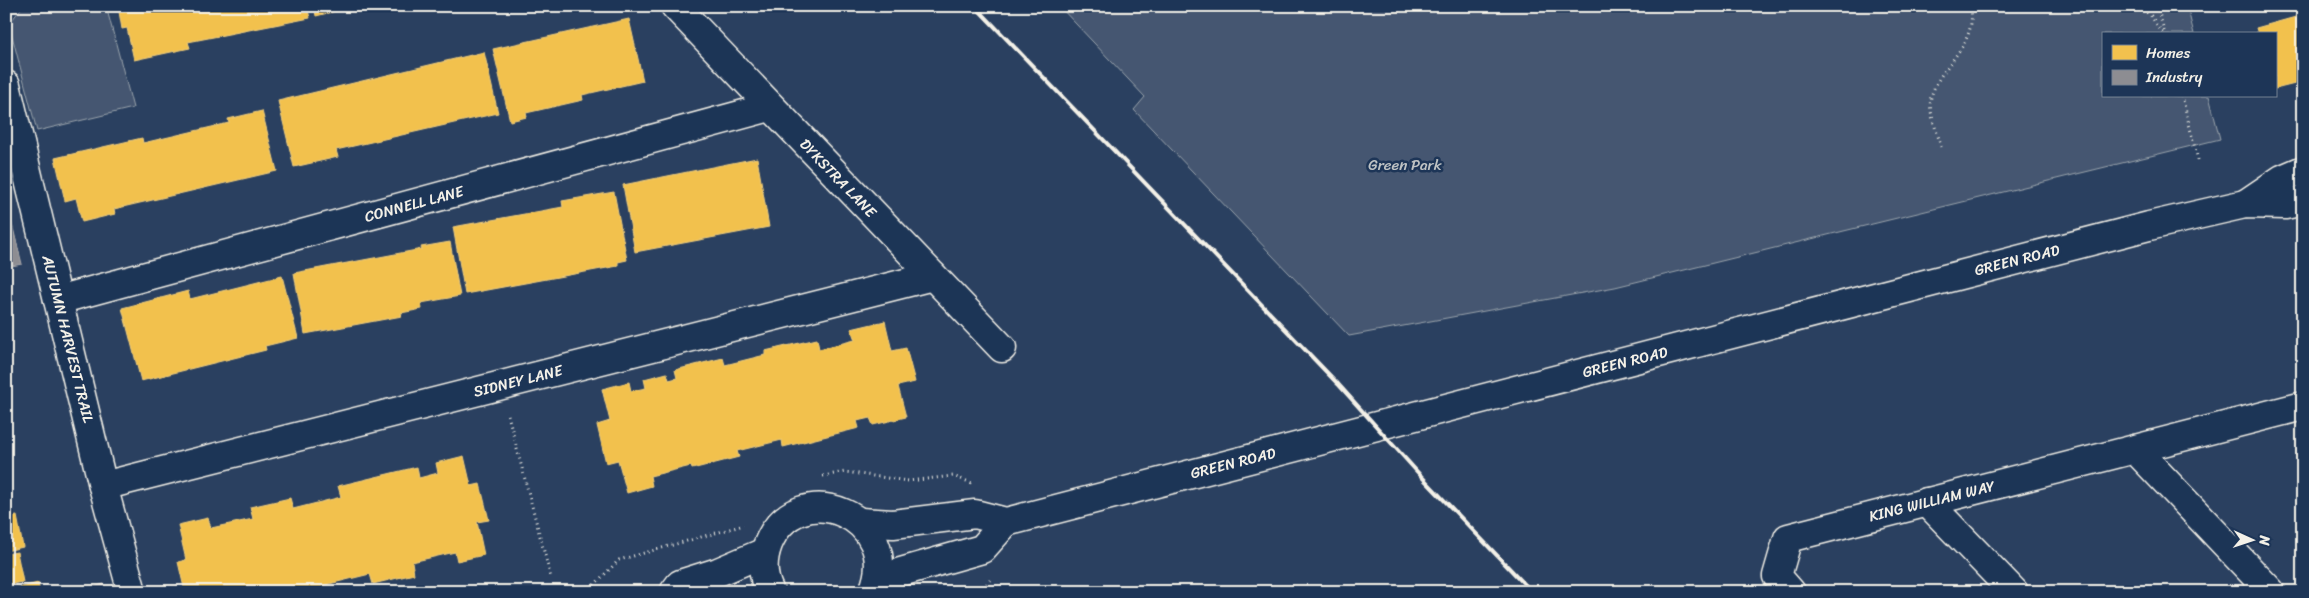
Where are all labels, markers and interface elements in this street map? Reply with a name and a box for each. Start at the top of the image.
legend [2102,32,2276,98]
text: Homes [2146,40,2190,66]
text: Industry [2145,64,2203,90]
street label: DYKSTRA LANE [793,132,884,225]
park label: Green Park [1368,152,1443,178]
street label: CONNELL LANE [362,178,468,230]
street label: GREEN ROAD [1972,237,2062,283]
street label: AUTUMN HARVEST TRAIL [34,251,101,426]
street label: GREEN ROAD [1580,339,1670,385]
street label: SIDNEY LANE [471,357,567,405]
street label: GREEN ROAD [1188,440,1278,486]
street label: KING WILLIAM WAY [1866,473,1999,529]
north arrow [2226,516,2276,566]
text: N [2252,534,2277,546]

